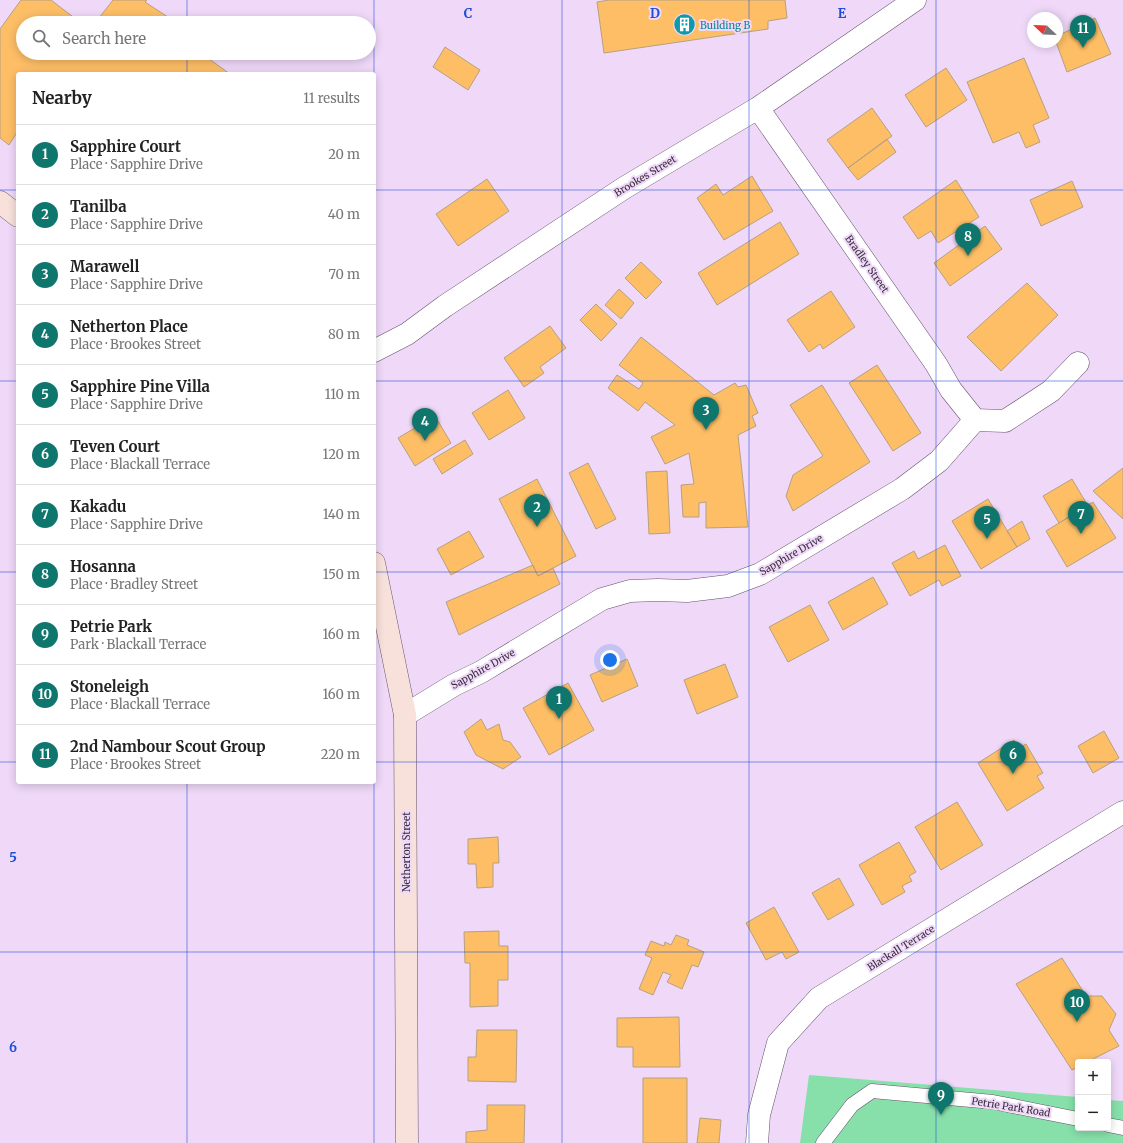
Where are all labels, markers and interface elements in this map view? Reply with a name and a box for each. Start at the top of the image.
text: C [464,5,473,22]
text: D [650,5,660,22]
text: E [838,5,847,22]
building icon: Building B [671,12,697,38]
north arrow [1027,12,1063,48]
pin: 11 [1070,15,1096,48]
search box [16,16,376,60]
place label: Building B [700,19,750,32]
icon: search [30,27,52,49]
text: Search here [62,29,146,48]
text: Nearby [32,87,92,109]
text: 11 results [303,90,360,107]
text: Sapphire Court [70,137,181,156]
text: 1 [42,146,48,163]
text: 20 m [328,146,360,163]
street label: Brookes Street [612,152,678,200]
text: Place · Sapphire Drive [70,156,203,173]
text: Tanilba [70,197,127,216]
text: 2 [41,206,49,223]
text: 40 m [328,206,360,223]
text: Place · Sapphire Drive [70,216,203,233]
pin: 8 [955,223,981,256]
street label: Bradley Street [842,233,892,296]
text: Marawell [70,257,139,276]
text: 3 [41,266,49,283]
text: 70 m [329,266,360,283]
text: Place · Sapphire Drive [70,276,203,293]
text: Netherton Place [70,317,188,336]
text: 4 [41,326,49,343]
text: 80 m [328,326,360,343]
text: Place · Brookes Street [70,336,201,353]
text: Sapphire Pine Villa [70,377,210,396]
text: 5 [41,386,49,403]
text: 110 m [325,386,360,403]
text: Place · Sapphire Drive [70,396,203,413]
pin: 3 [693,397,719,430]
pin: 4 [412,408,438,441]
text: Teven Court [70,437,160,456]
text: 6 [41,446,49,463]
text: 120 m [322,446,360,463]
text: Place · Blackall Terrace [70,456,210,473]
pin: 2 [524,494,550,527]
text: Kakadu [70,497,127,516]
pin: 7 [1068,501,1094,534]
text: 7 [41,506,49,523]
text: 140 m [323,506,360,523]
pin: 5 [974,506,1000,539]
text: Place · Sapphire Drive [70,516,203,533]
street label: Sapphire Drive [757,532,825,578]
text: Hosanna [70,557,136,576]
text: 8 [41,566,49,583]
text: 150 m [323,566,360,583]
text: Place · Bradley Street [70,576,198,593]
text: Petrie Park [70,617,152,636]
text: 9 [41,626,49,643]
text: 160 m [322,626,360,643]
text: Park · Blackall Terrace [70,636,206,653]
street label: Sapphire Drive [449,646,517,692]
your location [600,650,620,670]
text: Stoneleigh [70,677,149,696]
text: 10 [38,686,52,703]
text: 160 m [322,686,360,703]
pin: 1 [546,686,572,719]
text: Place · Blackall Terrace [70,696,210,713]
text: 2nd Nambour Scout Group [70,737,266,756]
pin: 6 [1000,741,1026,774]
text: 11 [39,746,51,763]
text: 220 m [321,746,360,763]
text: Place · Brookes Street [70,756,201,773]
street label: Netherton Street [400,812,413,892]
text: 5 [9,849,17,866]
street label: Blackall Terrace [865,922,937,974]
pin: 10 [1064,989,1090,1022]
text: 6 [9,1039,17,1056]
map controls [1075,1059,1111,1131]
button: + [1075,1059,1111,1095]
pin: 9 [928,1082,954,1115]
street label: Petrie Park Road [971,1094,1051,1120]
button: − [1075,1095,1111,1131]

